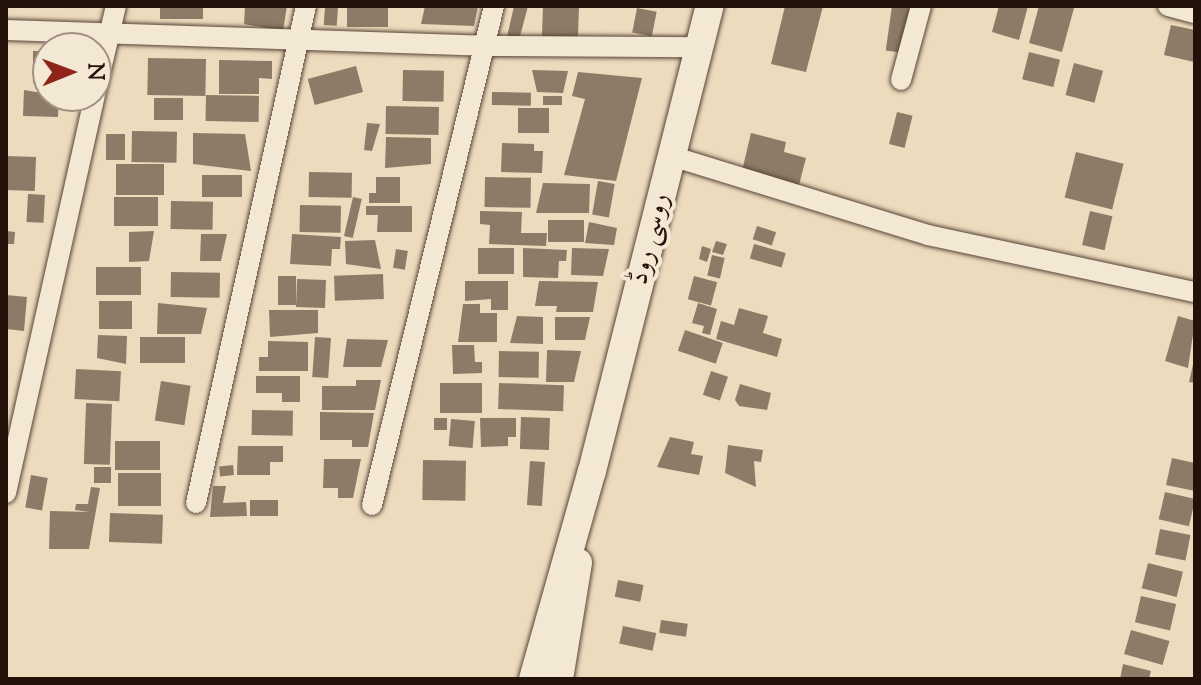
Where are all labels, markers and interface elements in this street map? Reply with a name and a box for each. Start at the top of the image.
north arrow [32,32,112,112]
text: N [78,63,110,81]
street label: روسی روڈ [622,190,678,288]

